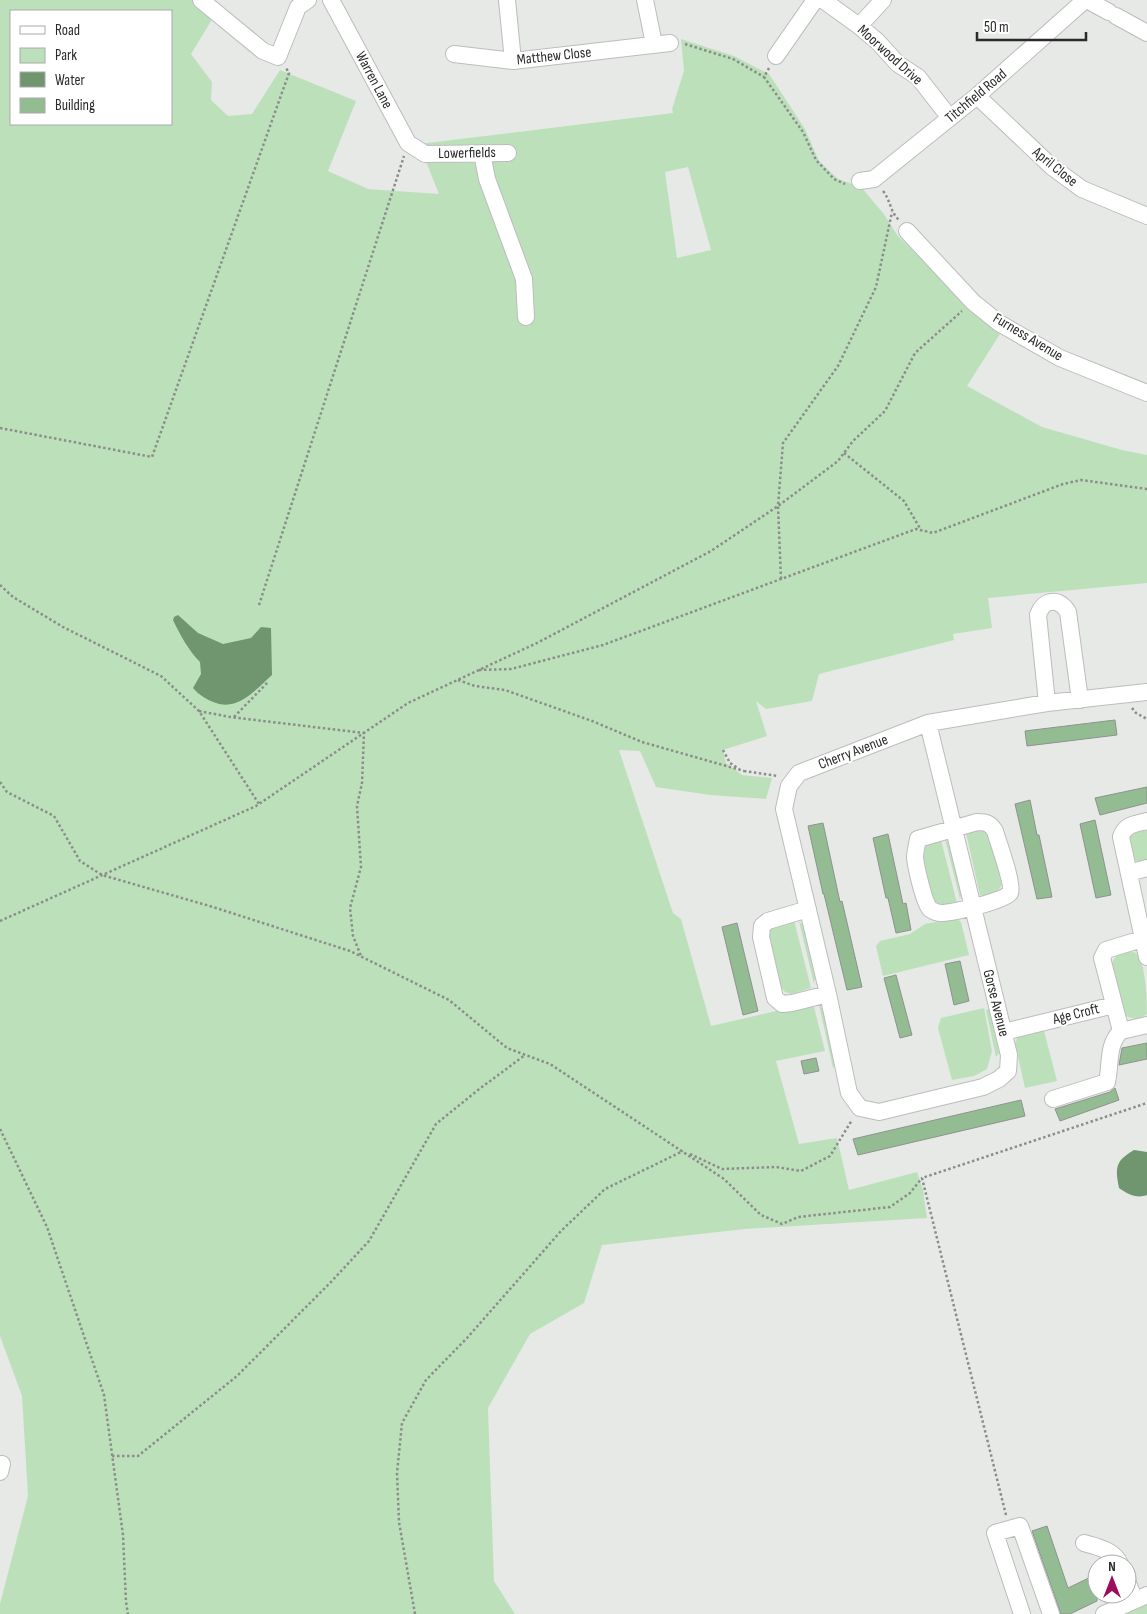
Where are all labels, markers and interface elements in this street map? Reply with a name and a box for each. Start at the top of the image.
legend [10,10,172,125]
scale bar [977,10,1086,42]
text: 50 m [984,18,1009,37]
text: Road [55,21,80,40]
street label: Moorwood Drive [853,21,927,89]
street label: Matthew Close [516,43,592,69]
text: Park [55,46,77,65]
street label: Warren Lane [351,48,397,112]
street label: Titchfield Road [941,65,1011,127]
text: Water [55,71,86,90]
text: Building [55,96,95,115]
street label: April Close [1028,142,1082,191]
street label: Lowerfields [438,143,496,163]
street label: Furness Avenue [990,309,1066,365]
street label: Cherry Avenue [815,730,891,774]
street label: Gorse Avenue [979,968,1013,1038]
street label: Age Croft [1050,999,1102,1029]
north arrow [1087,1554,1137,1604]
text: N [1108,1558,1116,1575]

